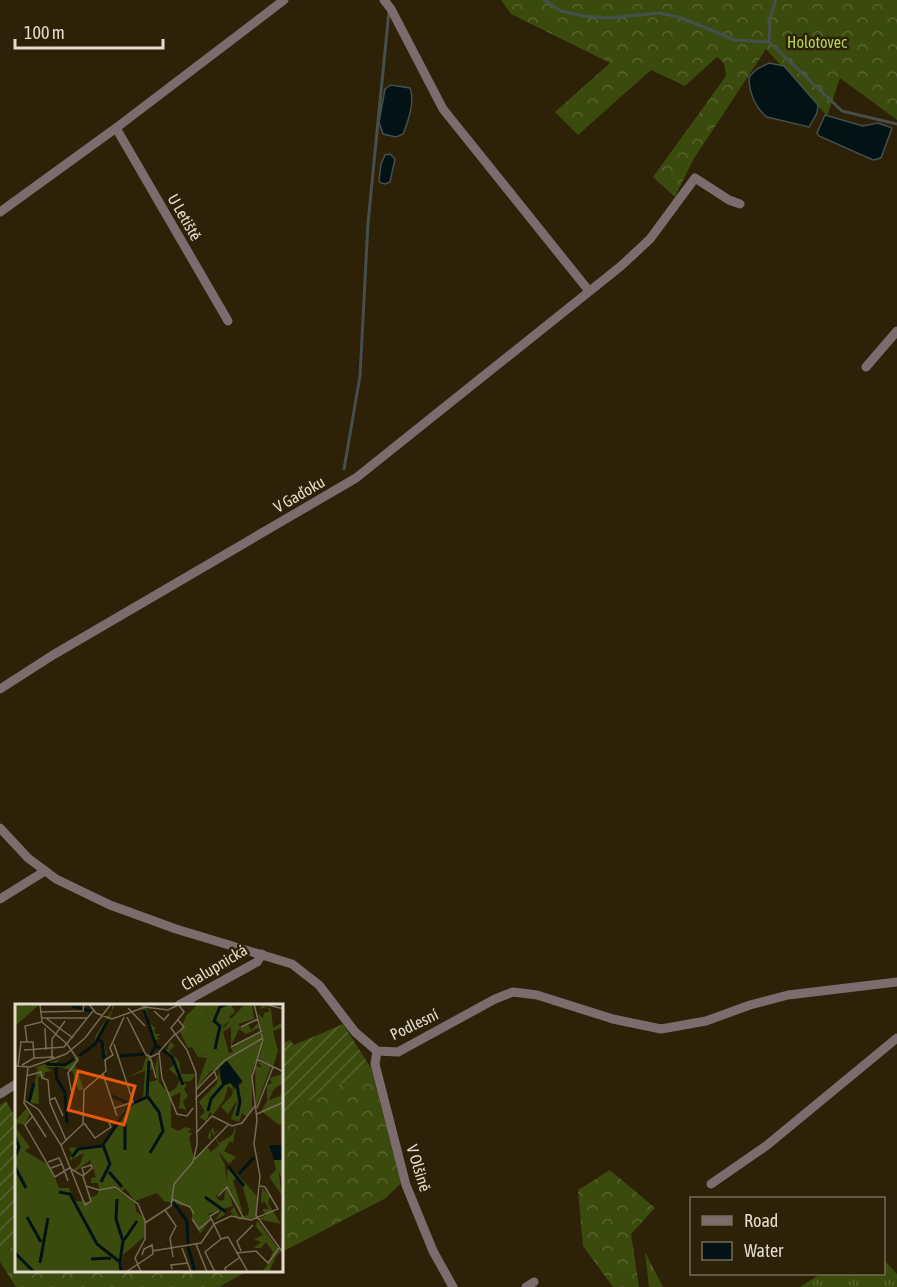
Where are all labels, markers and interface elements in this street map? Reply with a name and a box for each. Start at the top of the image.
scale bar [15,12,164,50]
text: 100 m [24,22,65,43]
park label: Holotovec [787,33,847,51]
street label: U Letiště [165,191,205,243]
street label: V Gaďoku [270,472,328,516]
street label: Chalupnická [178,940,251,995]
inset map [15,1004,284,1272]
street label: Podlesní [387,1005,441,1043]
street label: V Olšině [403,1142,435,1194]
legend [690,1197,885,1275]
text: Road [744,1210,778,1231]
text: Water [744,1240,784,1261]

